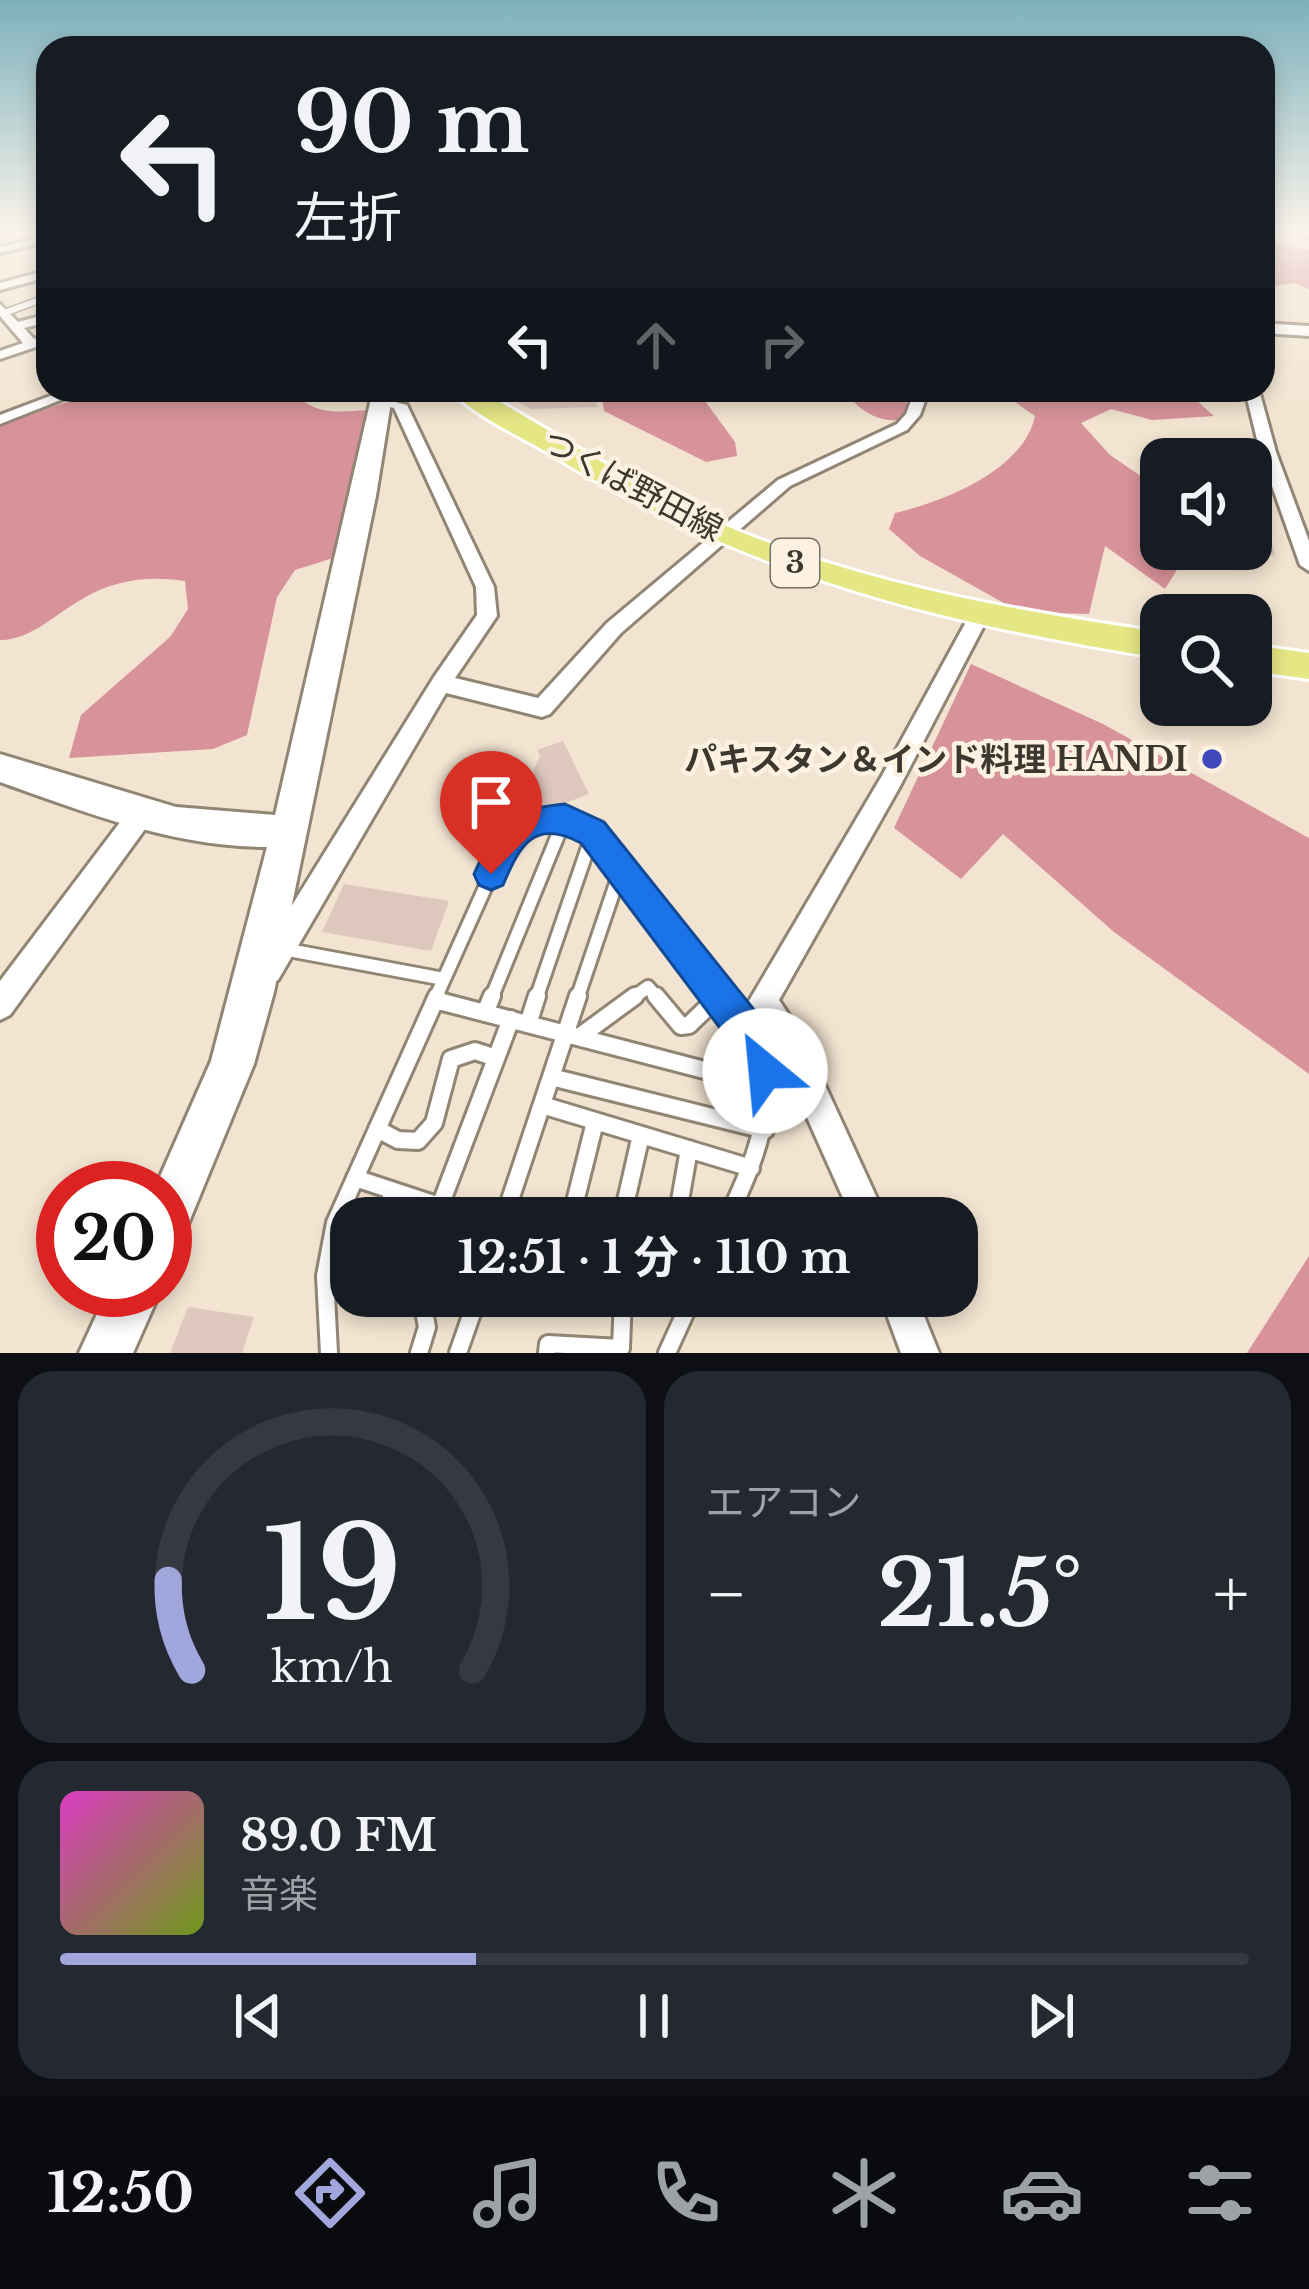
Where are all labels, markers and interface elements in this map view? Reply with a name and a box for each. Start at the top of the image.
text: 90 m [294,71,529,175]
icon: left [96,84,252,240]
text: 左折 [294,185,402,252]
icon: left [497,312,563,378]
icon: ahead [623,312,689,378]
icon: right [749,312,815,378]
street label: つくば野田線 [536,421,730,550]
map controls [1140,438,1272,726]
button: sound [1140,438,1272,570]
road number: 3 [771,539,819,587]
button: search [1140,594,1272,726]
place label: パキスタン＆インド料理 HANDI [684,739,1188,780]
marker: パキスタン＆インド料理 HANDI [1199,746,1225,772]
pin [440,751,542,874]
icon: arrive [458,769,524,835]
position arrow [702,1008,828,1134]
speed limit sign: 20 [36,1161,192,1317]
text: 12:51 · 1 分 · 110 m [458,1229,850,1285]
text: エアコン [706,1478,862,1527]
text: 19 [262,1498,401,1653]
text: 21.5° [878,1539,1082,1650]
text: − [706,1553,747,1635]
text: + [1213,1553,1249,1635]
text: km/h [271,1640,393,1694]
text: 89.0 FM [240,1807,437,1863]
text: 音楽 [240,1870,318,1919]
icon: previous [225,1983,291,2049]
icon: pause [621,1983,687,2049]
icon: next [1018,1983,1084,2049]
icon: directions [288,2151,372,2235]
icon: music [466,2151,550,2235]
icon: phone [644,2151,728,2235]
icon: climate [822,2151,906,2235]
icon: car [1000,2151,1084,2235]
icon: filters [1178,2151,1262,2235]
text: 12:50 [47,2160,194,2227]

